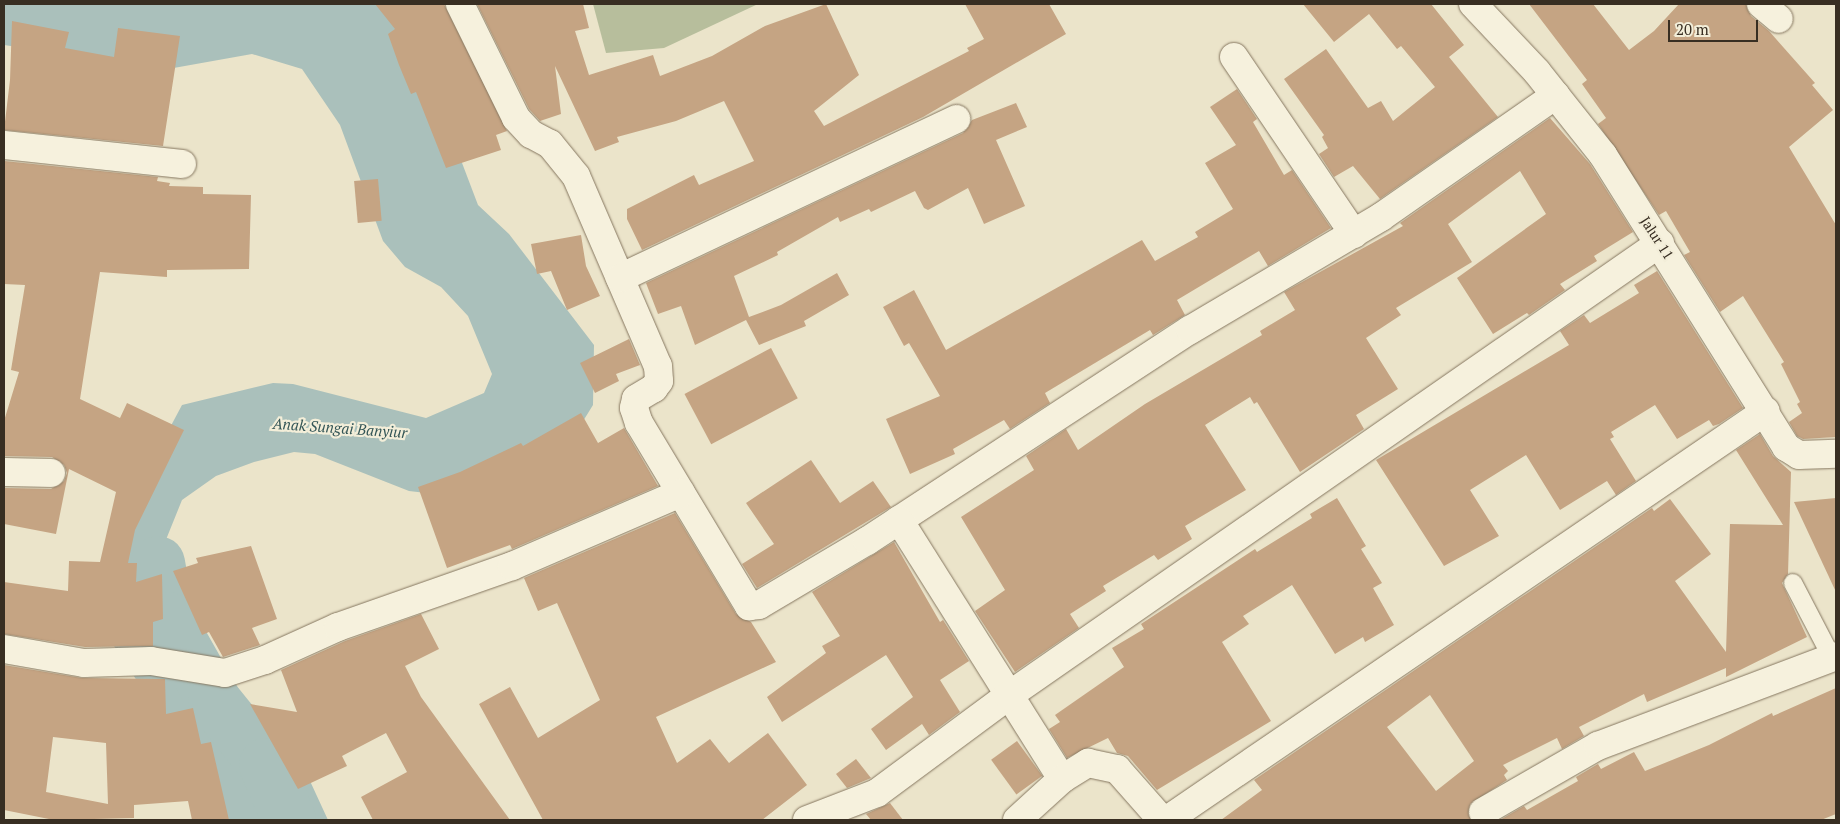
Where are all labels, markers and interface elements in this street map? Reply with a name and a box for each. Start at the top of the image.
scale bar [1670,10,1760,42]
text: 20 m [1676,19,1709,39]
street label: Jalur 11 [1637,213,1677,263]
water label: Anak Sungai Banyiur [272,414,408,442]

